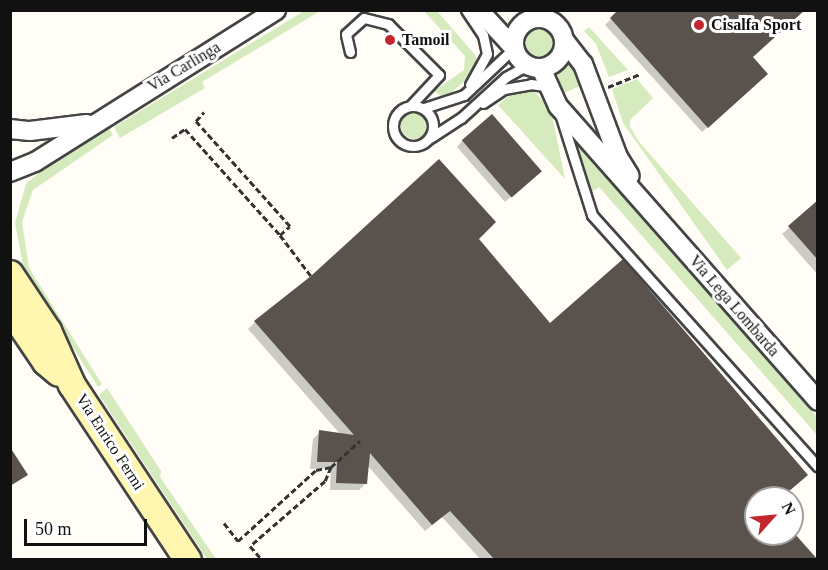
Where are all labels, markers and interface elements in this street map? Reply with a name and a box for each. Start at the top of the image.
place label: Cisalfa Sport [711,15,801,35]
marker: Cisalfa Sport [692,18,706,32]
place label: Tamoil [402,30,449,50]
marker: Tamoil [383,33,397,47]
street label: Via Carlinga [144,38,224,96]
street label: Via Lega Lombarda [685,251,783,361]
street label: Via Enrico Fermi [72,390,148,494]
north arrow [744,486,804,546]
text: N [779,499,799,518]
scale bar [27,507,150,545]
text: 50 m [35,519,72,539]

